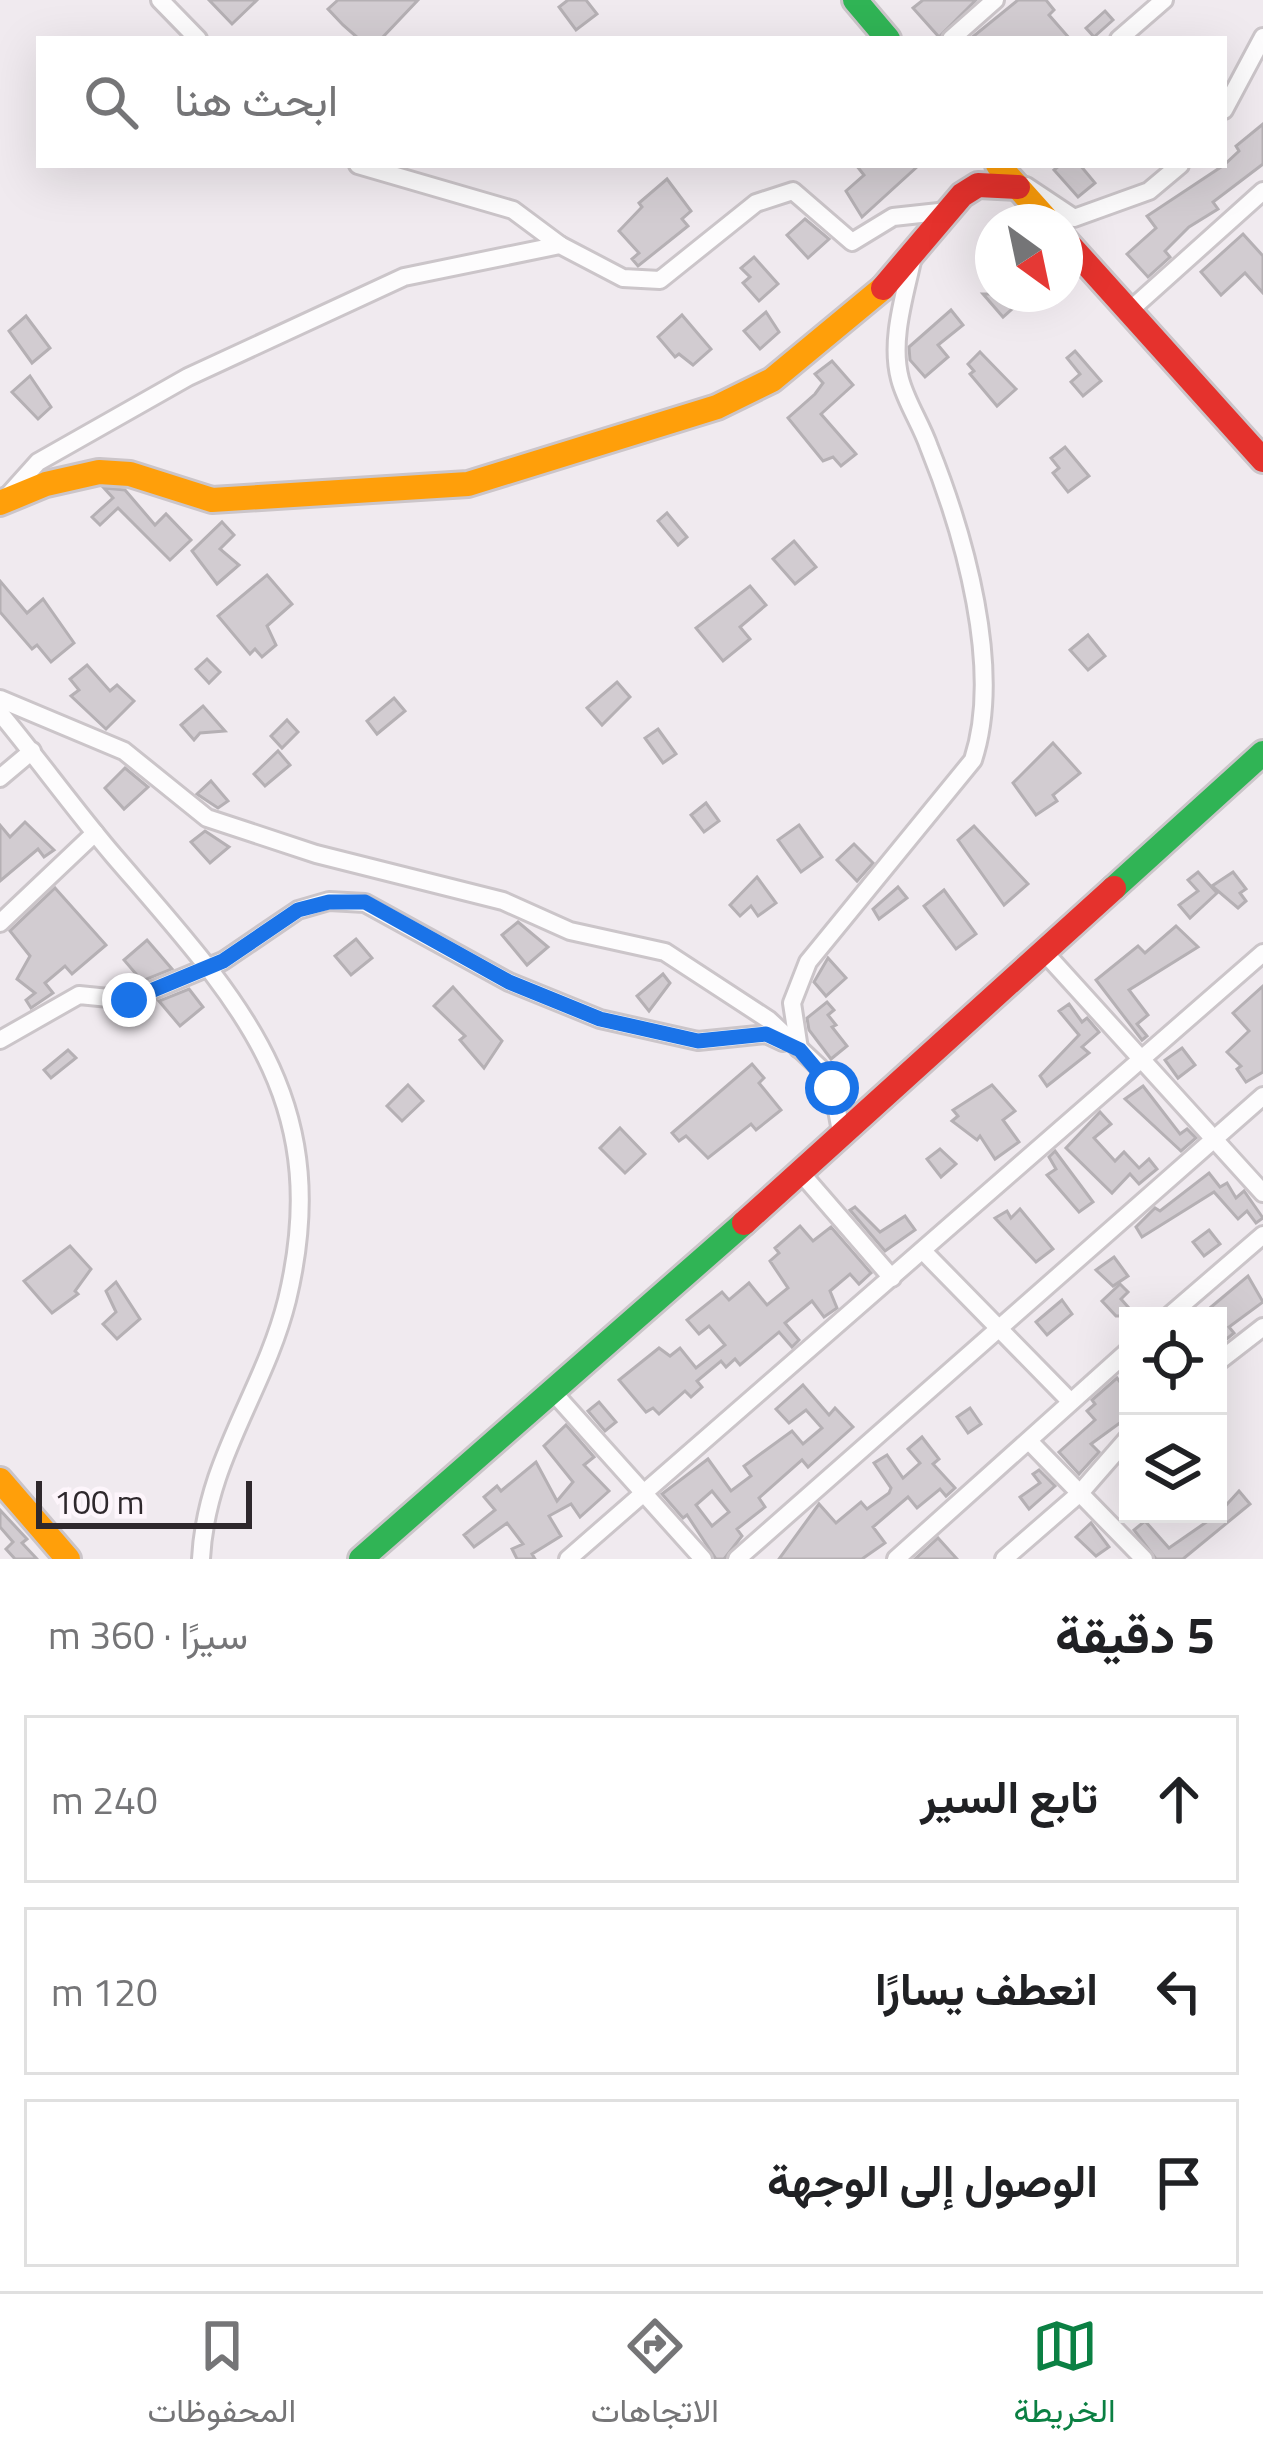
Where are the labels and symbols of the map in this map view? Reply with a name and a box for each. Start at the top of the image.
north arrow [975,204,1083,312]
route end [102,973,156,1027]
route start [805,1061,859,1115]
scale bar [36,1475,252,1528]

